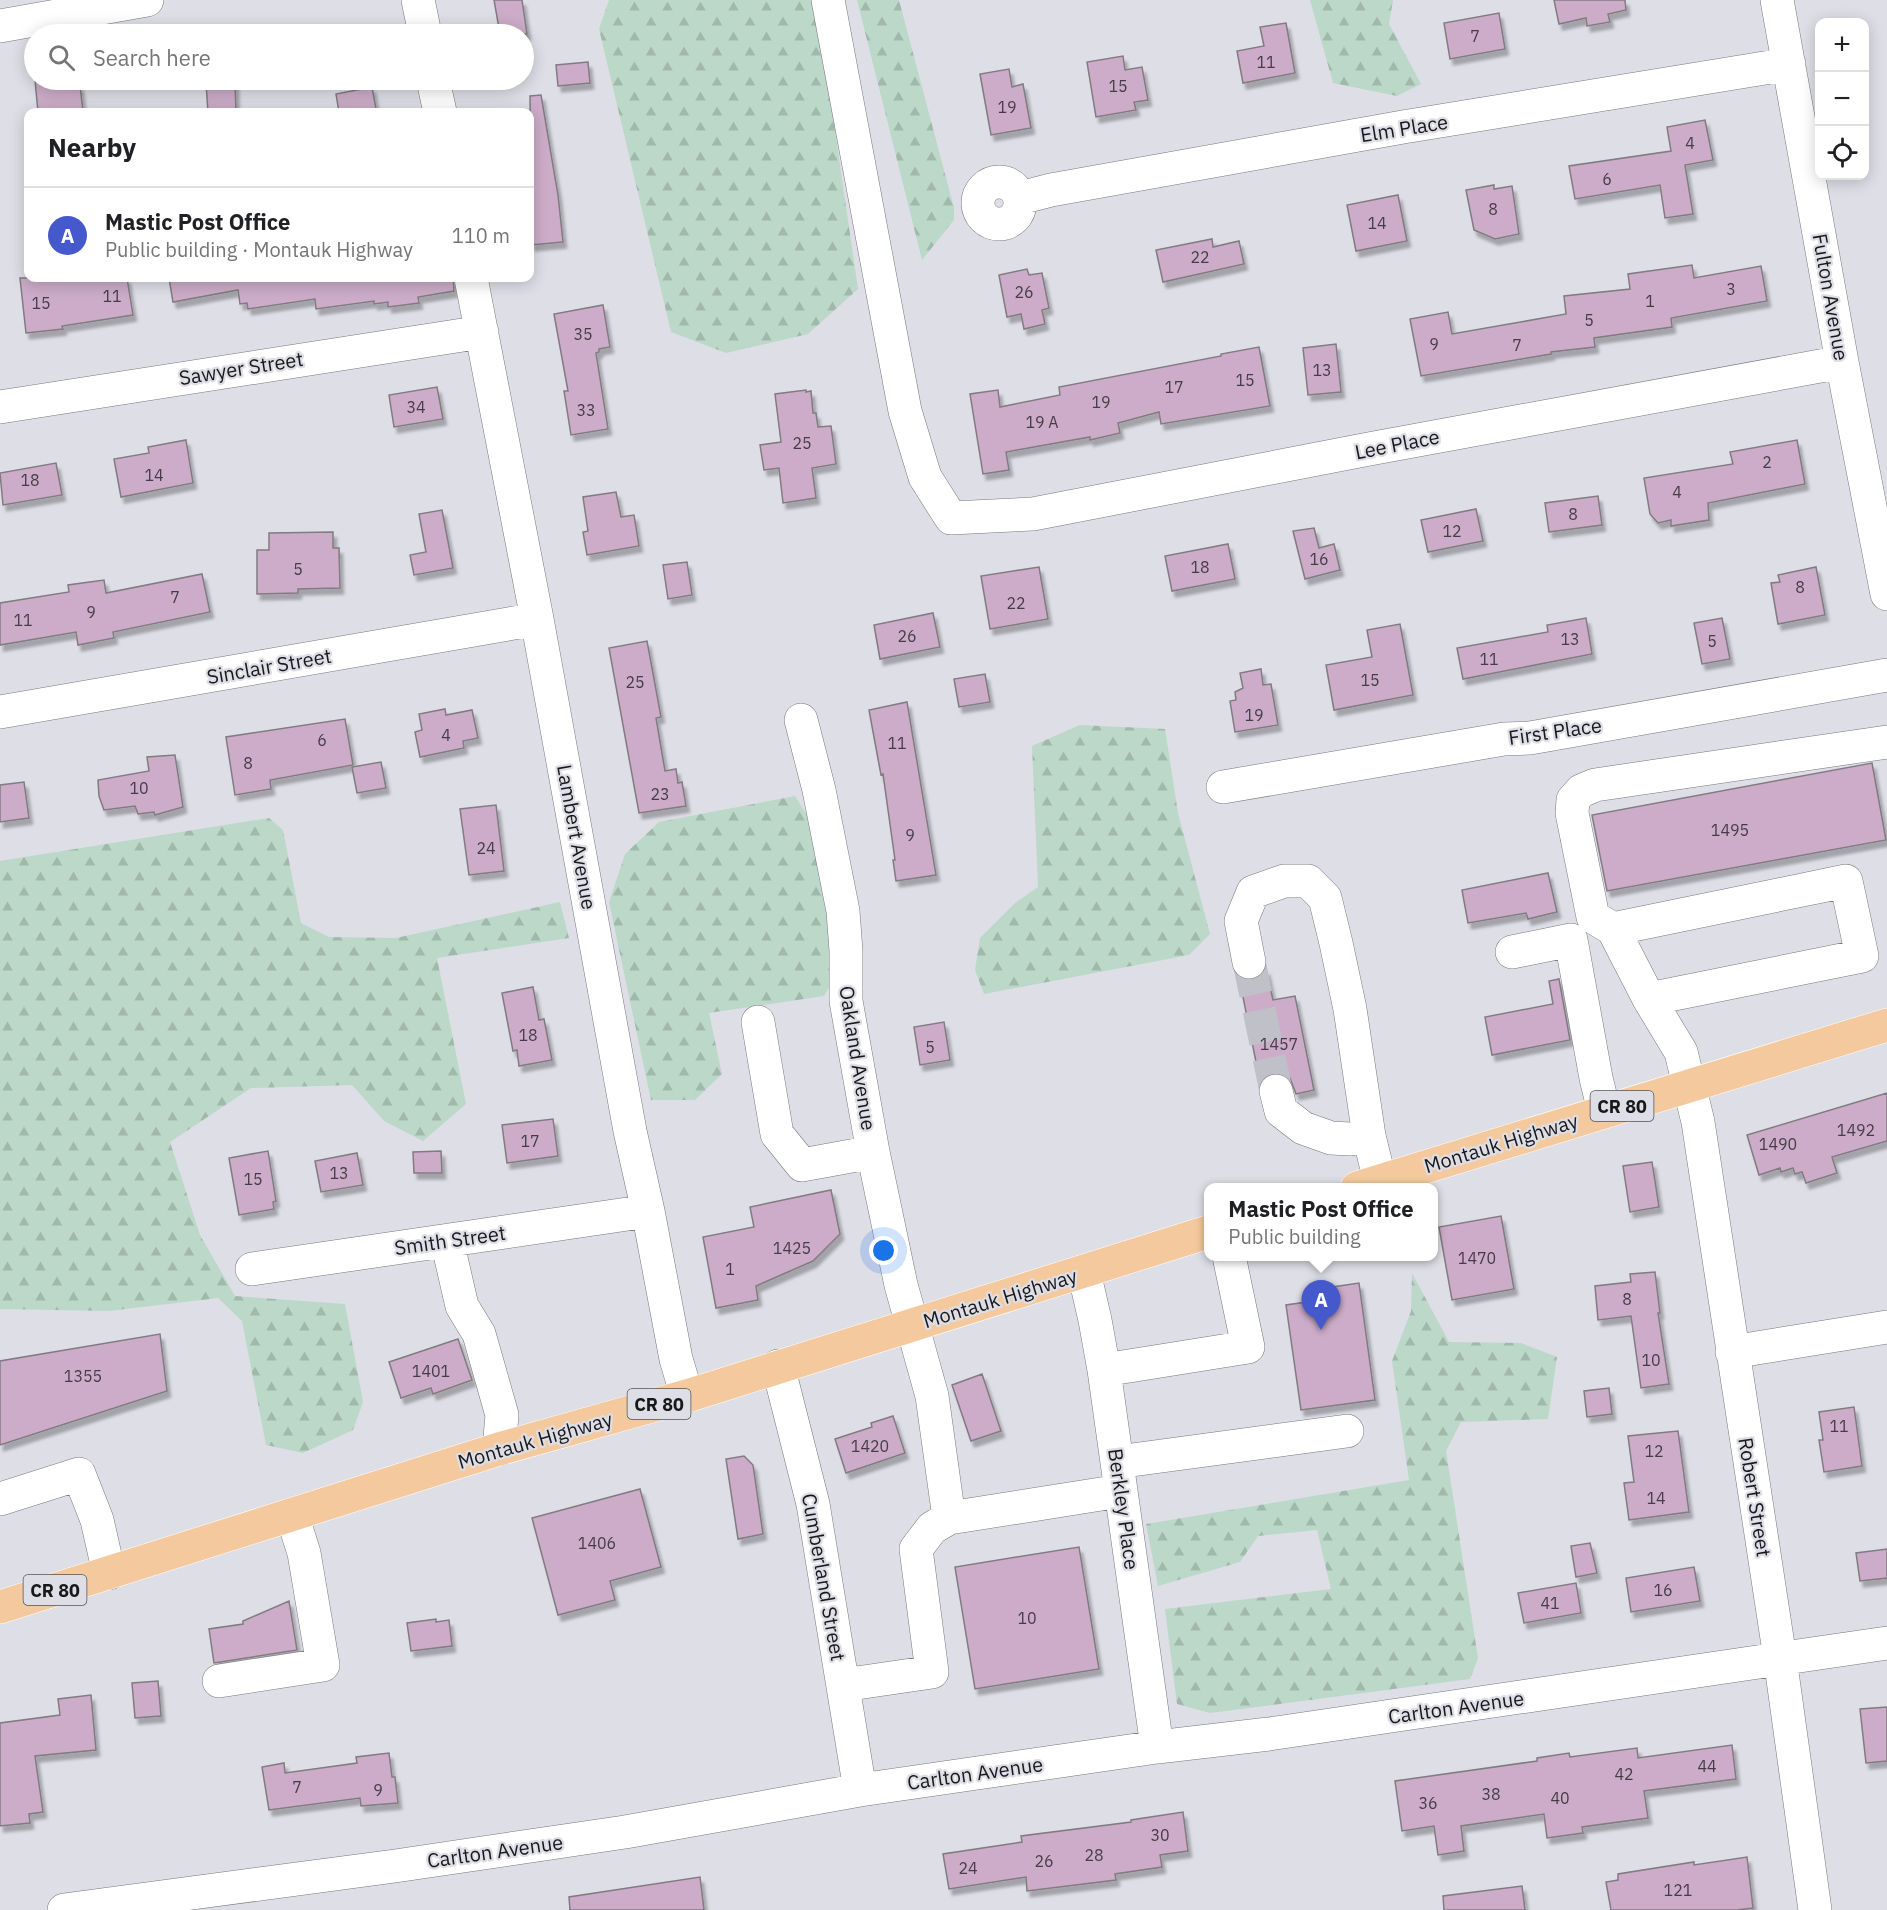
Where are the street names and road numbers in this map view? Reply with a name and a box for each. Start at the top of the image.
street label: Elm Place [1358,108,1450,148]
street label: Fulton Avenue [1807,231,1855,363]
street label: Sawyer Street [177,345,305,391]
street label: Lee Place [1352,423,1442,465]
street label: Sinclair Street [205,642,333,690]
street label: First Place [1507,711,1603,751]
street label: Lambert Avenue [551,762,603,912]
street label: Oakland Avenue [833,984,883,1132]
road number: CR 80 [1590,1091,1654,1121]
street label: Montauk Highway [1421,1107,1581,1179]
street label: Smith Street [393,1219,507,1261]
street label: Montauk Highway [920,1262,1080,1334]
road number: CR 80 [628,1389,690,1419]
street label: Montauk Highway [454,1405,616,1475]
street label: Robert Street [1732,1435,1778,1559]
street label: Berkley Place [1102,1447,1146,1571]
street label: Cumberland Street [796,1491,852,1663]
road number: CR 80 [23,1575,86,1605]
street label: Carlton Avenue [1386,1684,1526,1730]
street label: Carlton Avenue [905,1750,1045,1796]
street label: Carlton Avenue [425,1828,565,1874]

